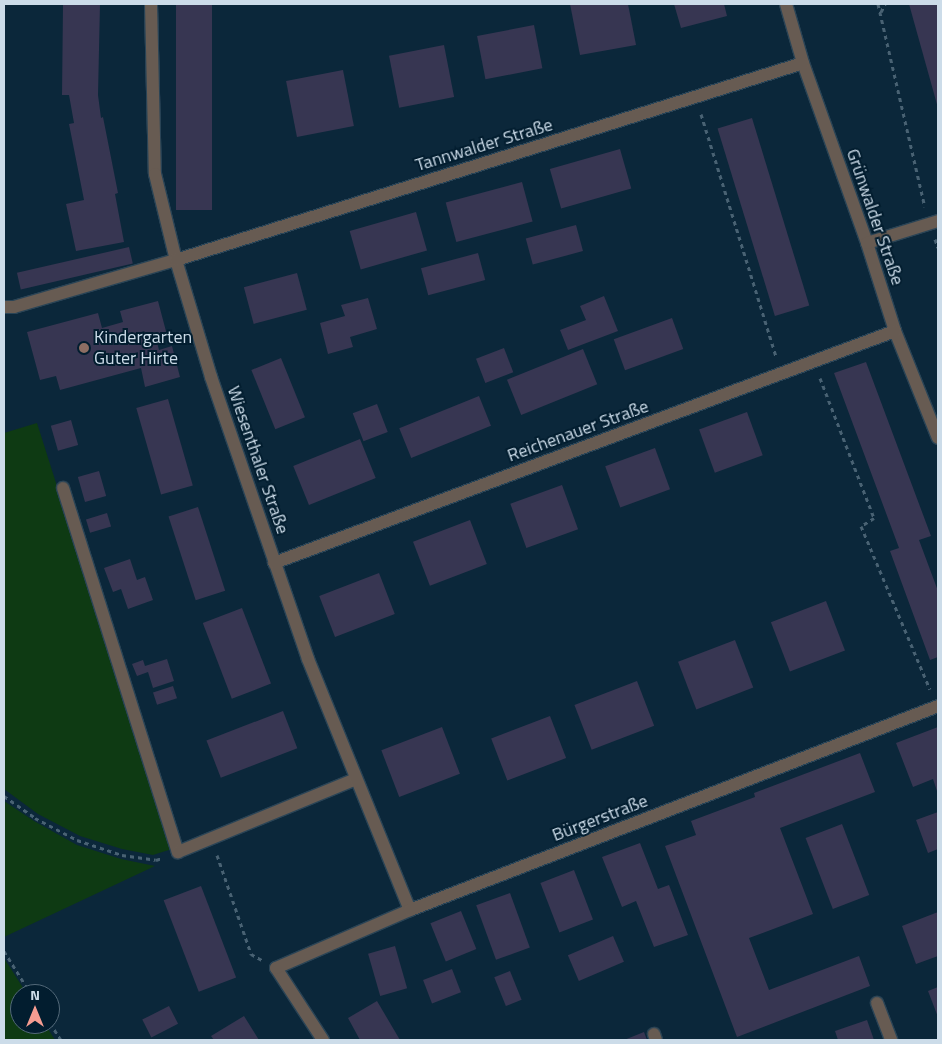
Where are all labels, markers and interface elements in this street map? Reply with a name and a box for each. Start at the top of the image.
street label: Tannwalder Straße [413,114,555,176]
street label: Grünwalder Straße [842,146,908,288]
place label: Kindergarten Guter Hirte [94,327,192,369]
marker: Kindergarten Guter Hirte [78,342,90,354]
street label: Wiesenthaler Straße [223,383,293,537]
street label: Reichenauer Straße [504,395,652,467]
street label: Bürgerstraße [549,790,651,846]
north arrow [10,984,60,1034]
text: N [30,984,40,1005]

